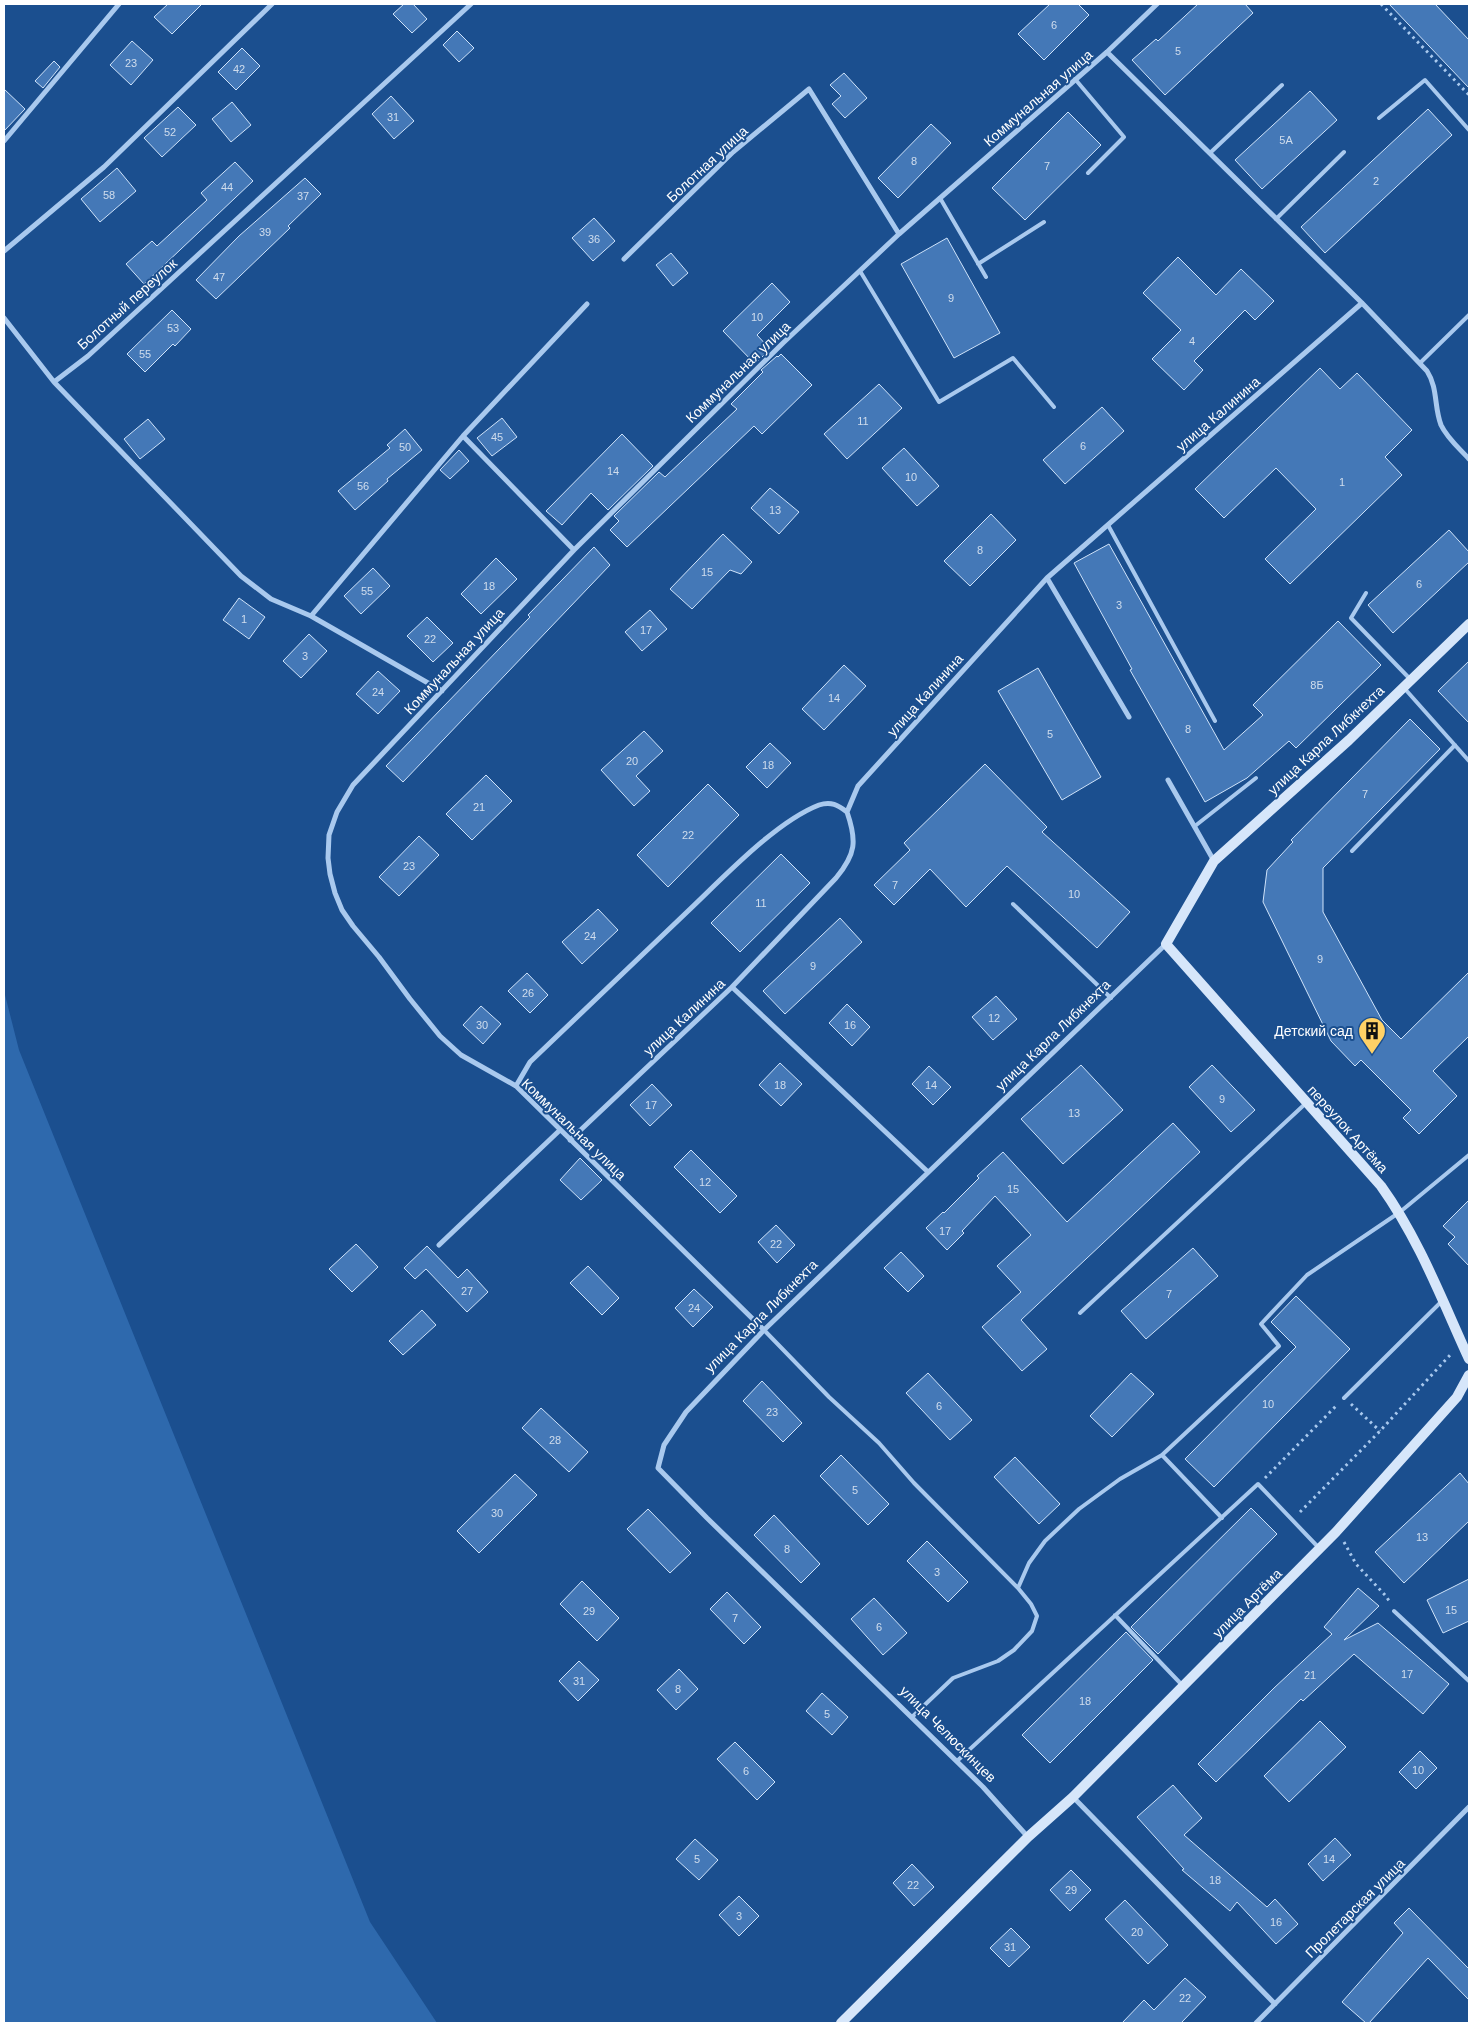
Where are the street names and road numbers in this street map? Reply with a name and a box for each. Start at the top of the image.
street label: Коммунальная улица [980,46,1096,150]
street label: Болотная улица [663,122,751,205]
street label: Болотный переулок [74,255,181,353]
street label: Коммунальная улица [683,318,794,426]
street label: улица Калинина [1173,373,1263,455]
street label: Коммунальная улица [401,605,507,717]
street label: улица Калинина [884,650,966,740]
street label: улица Карла Либкнехта [1265,682,1387,798]
street label: улица Калинина [640,975,728,1059]
street label: улица Карла Либкнехта [993,976,1114,1094]
street label: Коммунальная улица [519,1075,630,1183]
street label: переулок Артёма [1305,1082,1392,1176]
street label: улица Карла Либкнехта [701,1256,821,1376]
street label: улица Артёма [1209,1565,1285,1641]
street label: улица Челюскинцев [897,1683,999,1785]
street label: Пролетарская улица [1302,1855,1408,1961]

